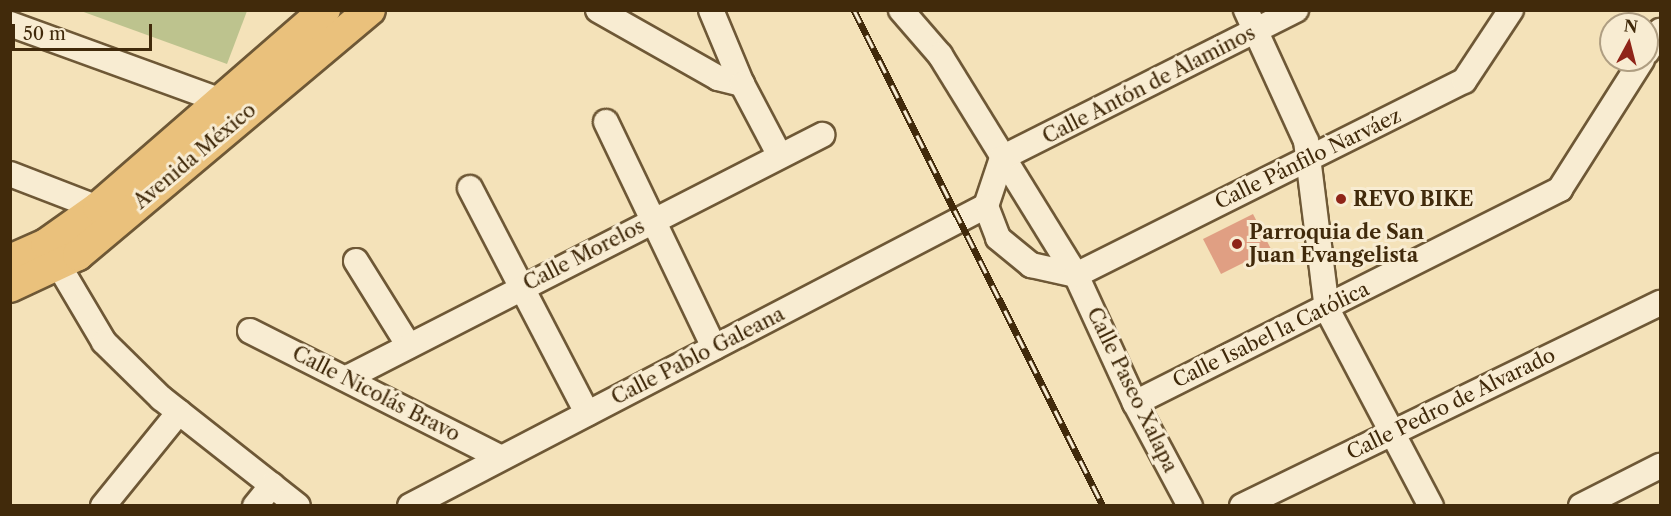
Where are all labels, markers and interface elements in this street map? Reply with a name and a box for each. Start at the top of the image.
scale bar [15,12,154,50]
north arrow [1599,12,1659,72]
text: N [1623,15,1639,37]
street label: Calle Antón de Alaminos [1038,20,1260,150]
text: 50 m [23,23,66,45]
street label: Avenida México [129,98,261,214]
street label: Calle Pánfilo Narváez [1211,104,1405,214]
place label: REVO BIKE [1353,187,1473,211]
marker: REVO BIKE [1334,192,1348,206]
street label: Calle Morelos [519,214,649,296]
place label: Parroquia de San Juan Evangelista [1249,220,1424,267]
marker: Parroquia de San Juan Evangelista [1230,237,1244,251]
street label: Calle Isabel la Católica [1169,277,1373,393]
street label: Calle Pablo Galeana [608,302,788,410]
street label: Calle Paseo Xalapa [1082,303,1182,477]
street label: Calle Nicolás Bravo [288,341,464,447]
street label: Calle Pedro de Alvarado [1343,343,1559,465]

